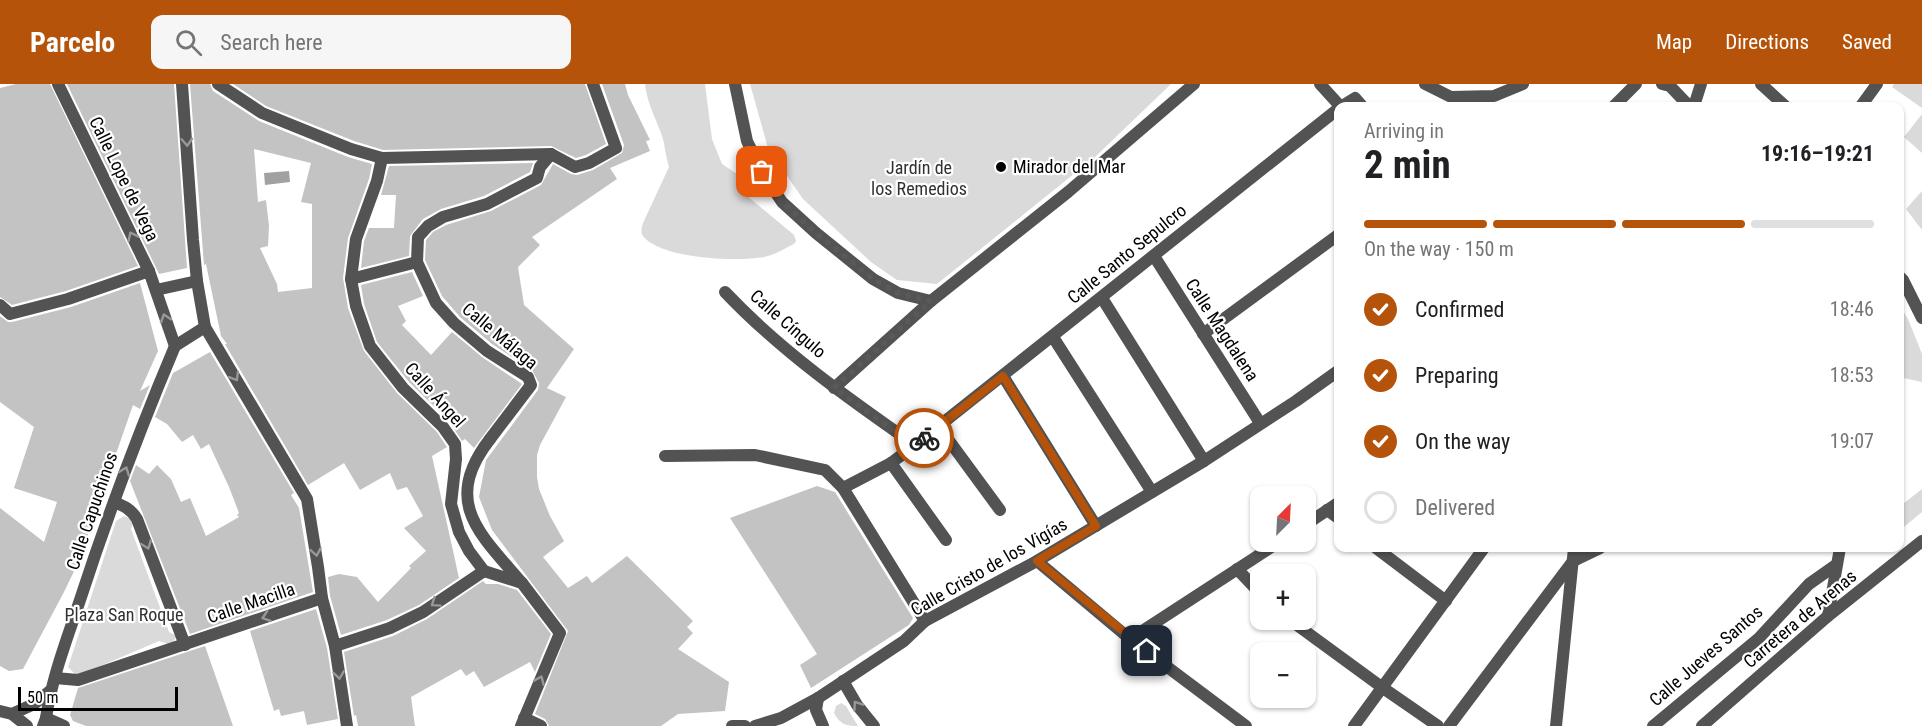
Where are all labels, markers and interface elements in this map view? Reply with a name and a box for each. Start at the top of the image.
search box [151,15,571,69]
text: Parcelo [30,26,115,59]
icon: search [172,26,205,59]
text: Search here [220,30,323,55]
text: Map [1656,30,1692,54]
text: Directions [1725,30,1809,54]
text: Saved [1842,30,1892,54]
street label: Calle Lope de Vega [85,113,164,244]
text: Arriving in [1364,119,1444,143]
one-way arrow [180,138,193,147]
text: 19:16–19:21 [1761,141,1874,166]
text: 2 min [1364,142,1451,188]
pin [736,146,787,197]
icon: bag [745,155,778,188]
place label: Mirador del Mar [1013,156,1126,177]
park label: Jardín de los Remedios [871,157,967,199]
marker: Mirador del Mar [994,160,1008,174]
street label: Calle Santo Sepulcro [1063,199,1190,308]
one-way arrow [128,232,139,243]
text: On the way · 150 m [1364,237,1514,261]
street label: Calle Magdalena [1181,274,1263,385]
street label: Calle Cíngulo [746,285,831,362]
icon: check [1364,293,1397,326]
text: Confirmed [1415,297,1504,322]
text: 18:46 [1830,297,1874,321]
street label: Calle Málaga [458,298,542,373]
one-way arrow [160,313,173,324]
street label: Calle Ángel [401,358,470,431]
icon: check [1364,359,1397,392]
text: Preparing [1415,363,1499,388]
text: 18:53 [1830,363,1874,387]
one-way arrow [227,371,239,382]
courier [894,408,954,468]
icon: bike [908,422,941,455]
icon: check [1364,425,1397,458]
text: On the way [1415,429,1510,454]
text: 19:07 [1830,429,1874,453]
street label: Calle Capuchinos [62,449,122,572]
one-way arrow [118,466,130,477]
north arrow [1250,486,1316,552]
map controls [1250,486,1316,708]
text: Delivered [1415,495,1495,520]
street label: Calle Cristo de los Vigías [907,513,1071,620]
one-way arrow [140,539,153,550]
one-way arrow [309,547,322,557]
button: + [1250,564,1316,630]
street label: Carretera de Arenas [1739,565,1860,672]
street label: Calle Macilla [204,578,297,627]
one-way arrow [431,596,441,608]
street label: Calle Jueves Santos [1645,601,1766,710]
park label: Plaza San Roque [65,604,183,625]
one-way arrow [261,609,272,622]
pin [1121,625,1172,676]
icon: home [1130,634,1163,667]
button: − [1250,642,1316,708]
one-way arrow [333,670,345,679]
one-way arrow [533,675,545,686]
scale bar [18,684,178,712]
text: 50 m [27,688,59,707]
one-way arrow [854,700,865,711]

